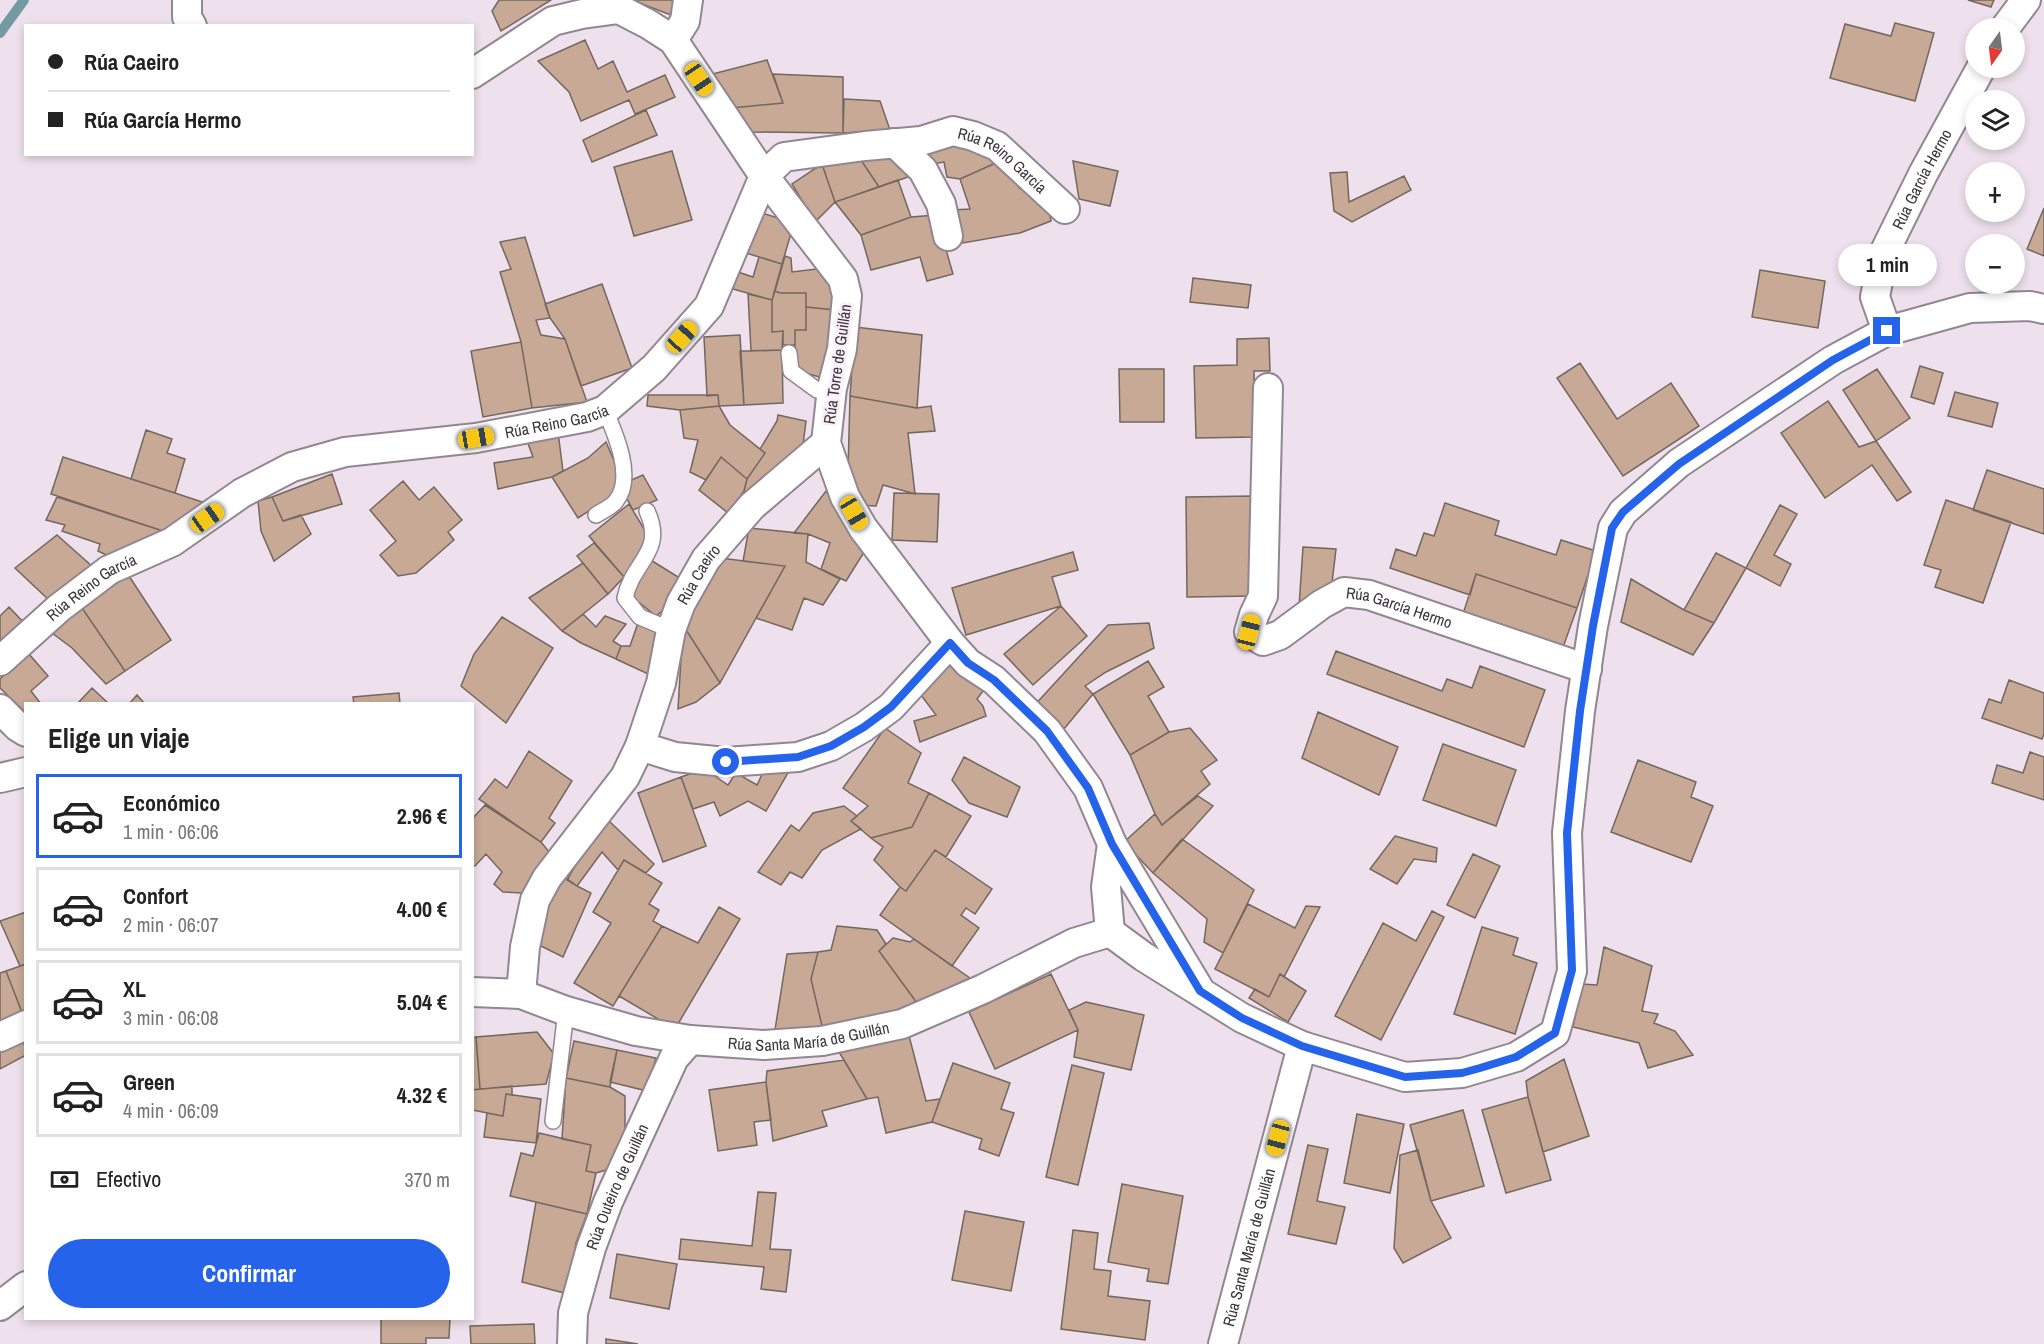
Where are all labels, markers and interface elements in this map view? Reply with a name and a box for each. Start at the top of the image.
north arrow [1965,18,2025,78]
map controls [1965,18,2025,294]
text: Rúa Caeiro [84,47,179,77]
car [681,59,717,99]
button: layers [1965,90,2025,150]
text: Rúa García Hermo [84,105,241,135]
street label: Rúa Reino García [956,122,1052,199]
street label: Rúa García Hermo [1886,125,1957,233]
button: + [1965,162,2025,222]
button: − [1965,234,2025,294]
callout: 1 min [1838,244,1936,286]
text: 1 min [1866,251,1909,278]
street label: Rúa Torre de Guillán [818,303,856,425]
route end [1873,317,1900,344]
car [663,318,701,356]
street label: Rúa Reino García [503,398,612,443]
car [457,426,495,450]
car [837,493,871,533]
car [187,500,227,536]
street label: Rúa Caeiro [671,539,725,608]
street label: Rúa Reino García [41,548,140,626]
street label: Rúa García Hermo [1345,581,1455,633]
car [1236,612,1262,652]
text: Elige un viaje [48,720,190,756]
route start [712,748,739,775]
text: Económico [123,788,220,818]
icon: car [51,789,105,843]
text: 2.96 € [397,801,447,831]
text: 1 min · 06:06 [123,818,219,845]
text: Confort [123,881,188,911]
icon: car [51,882,105,936]
text: 4.00 € [397,894,447,924]
text: 2 min · 06:07 [123,911,219,938]
text: XL [123,974,146,1004]
icon: car [51,975,105,1029]
text: 5.04 € [397,987,447,1017]
text: 3 min · 06:08 [123,1004,219,1031]
street label: Rúa Santa María de Guillán [727,1016,891,1056]
text: Green [123,1067,175,1097]
icon: car [51,1068,105,1122]
text: 4.32 € [397,1080,447,1110]
text: 4 min · 06:09 [123,1097,219,1124]
car [1265,1118,1291,1158]
street label: Rúa Outeiro de Guillán [580,1120,653,1253]
icon: cash [48,1163,81,1196]
text: Efectivo [96,1164,161,1194]
text: 370 m [404,1166,450,1193]
street label: Rúa Santa María de Guillán [1217,1166,1280,1329]
button: Confirmar [48,1239,450,1308]

